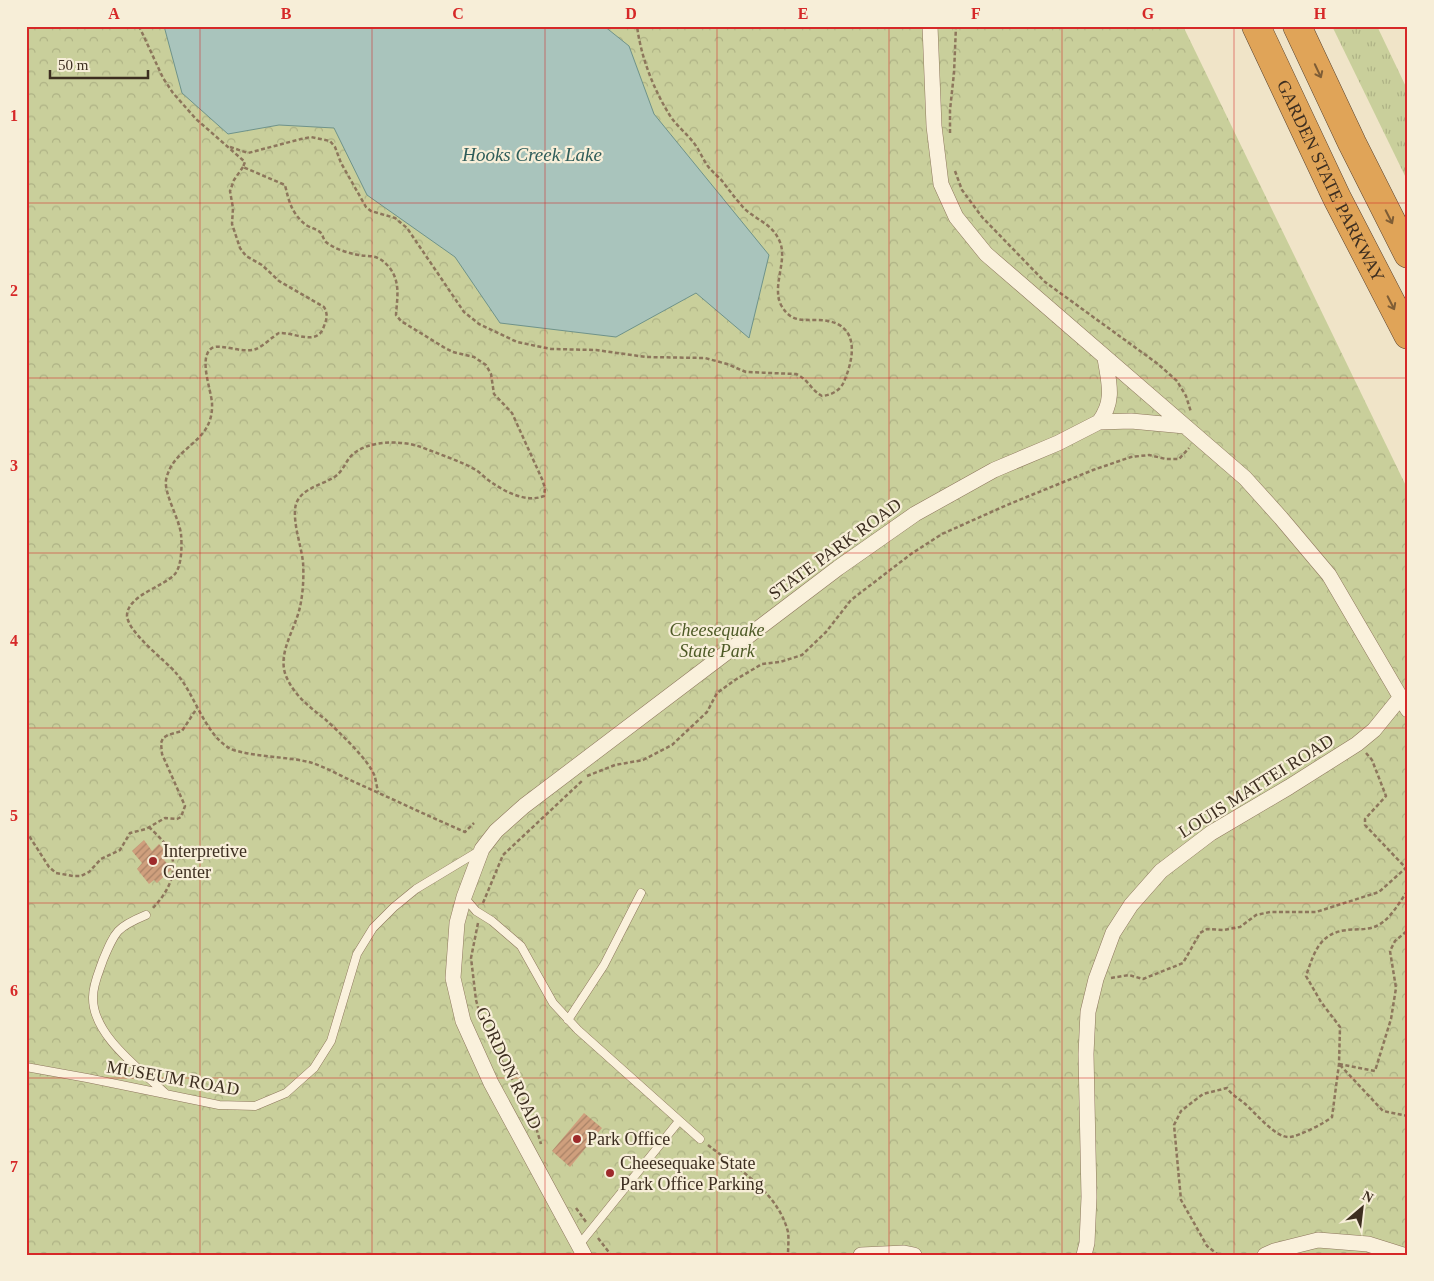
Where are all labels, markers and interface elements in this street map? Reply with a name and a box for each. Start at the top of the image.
text: A [108,5,120,22]
text: B [281,5,292,22]
text: C [452,5,464,22]
text: D [625,5,637,22]
text: E [798,5,808,22]
text: F [971,5,981,22]
text: G [1142,5,1155,22]
text: H [1314,5,1327,22]
scale bar [50,48,148,80]
text: 50 m [58,57,89,73]
one-way arrow [1313,63,1323,78]
street label: GARDEN STATE PARKWAY [1273,77,1389,285]
text: 1 [10,107,18,124]
water label: Hooks Creek Lake [461,144,602,165]
one-way arrow [1384,209,1394,224]
text: 2 [10,282,18,299]
one-way arrow [1386,296,1396,311]
text: 3 [10,457,18,474]
street label: STATE PARK ROAD [765,494,905,604]
park label: Cheesequake State Park [670,620,764,661]
text: 4 [10,632,18,649]
street label: LOUIS MATTEI ROAD [1175,730,1337,842]
text: 5 [10,807,18,824]
place label: Interpretive Center [163,841,247,882]
marker: Interpretive Center [147,855,159,867]
text: 6 [10,982,18,999]
street label: GORDON ROAD [472,1004,546,1132]
street label: MUSEUM ROAD [105,1056,241,1100]
place label: Park Office [587,1129,670,1149]
marker: Park Office [571,1133,583,1145]
place label: Cheesequake State Park Office Parking [620,1153,764,1194]
text: 7 [10,1158,18,1175]
marker: Cheesequake State Park Office Parking [604,1167,616,1179]
north arrow [1336,1184,1386,1234]
text: N [1360,1188,1376,1206]

